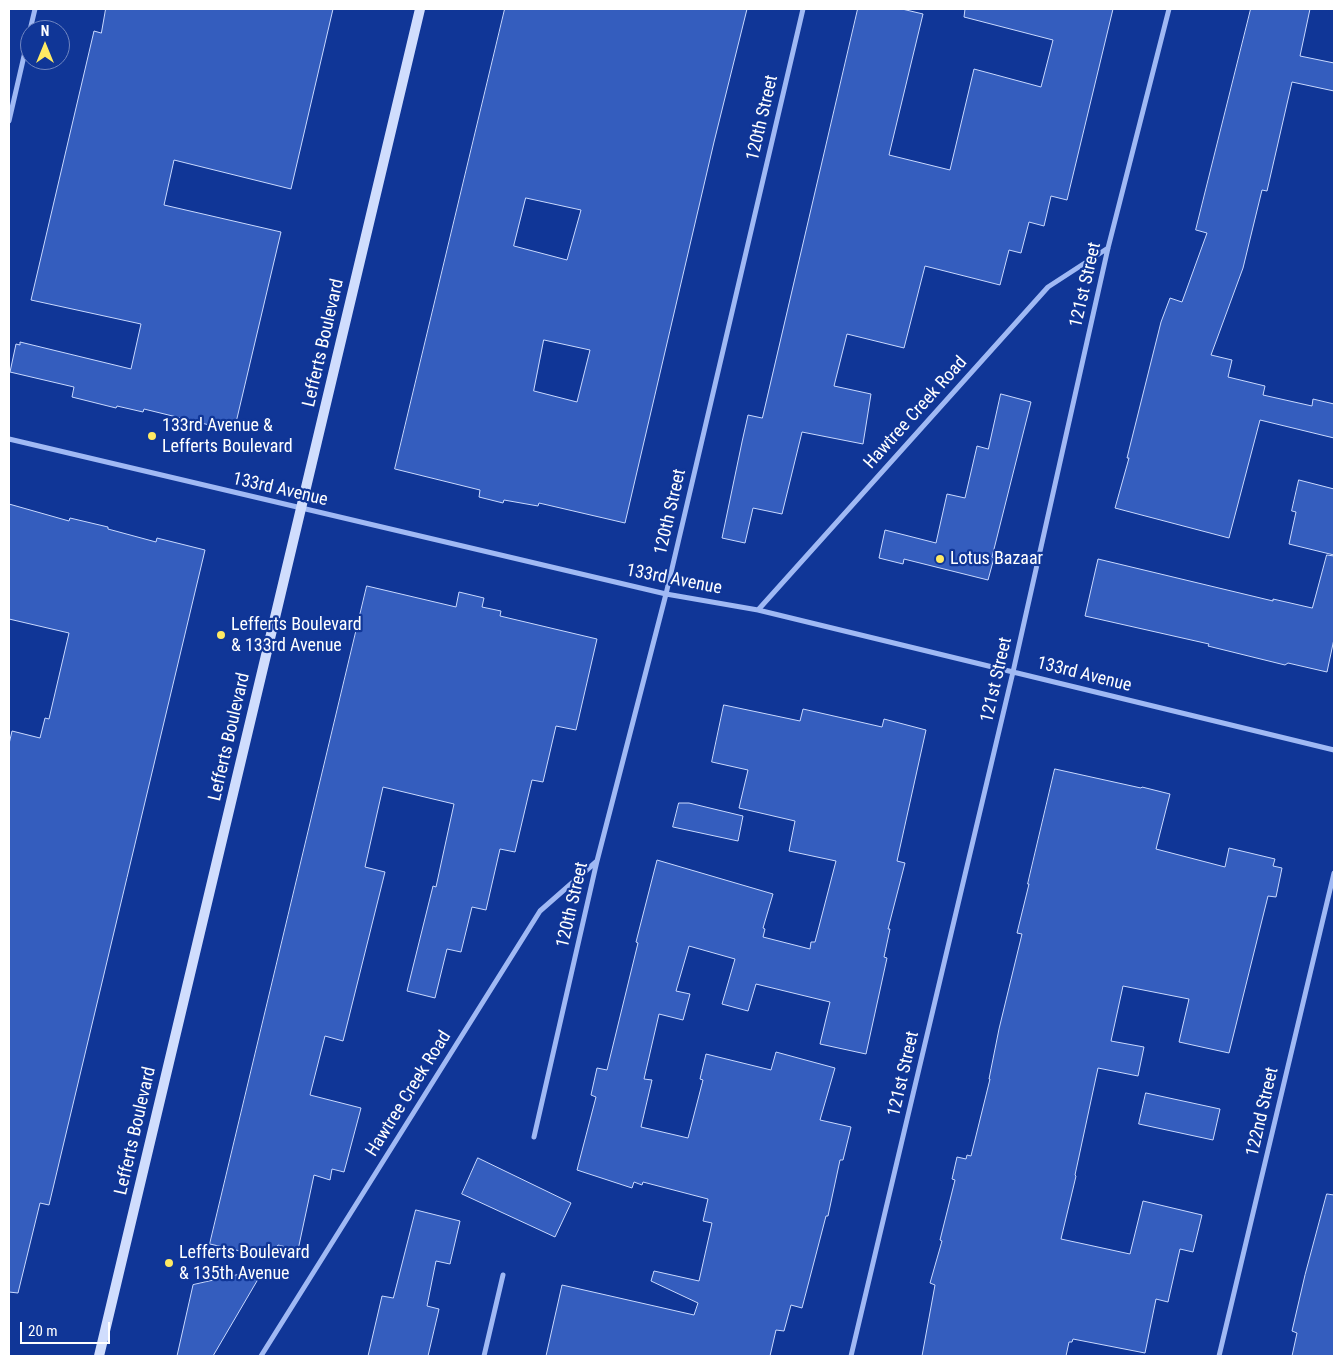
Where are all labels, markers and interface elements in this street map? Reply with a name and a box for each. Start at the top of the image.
north arrow [20,20,70,70]
text: N [41,23,49,39]
street label: 120th Street [743,73,783,163]
street label: 121st Street [1066,240,1106,330]
street label: Lefferts Boulevard [299,277,349,409]
street label: Hawtree Creek Road [860,352,972,474]
place label: 133rd Avenue & Lefferts Boulevard [162,415,293,458]
marker: 133rd Avenue & Lefferts Boulevard [146,430,158,442]
street label: 120th Street [651,467,691,557]
street label: 133rd Avenue [230,469,330,511]
place label: Lotus Bazaar [950,548,1043,570]
marker: Lotus Bazaar [934,553,946,565]
street label: 133rd Avenue [624,560,724,600]
place label: Lefferts Boulevard & 133rd Avenue [231,614,362,656]
marker: Lefferts Boulevard & 133rd Avenue [215,629,227,641]
street label: 121st Street [977,635,1017,725]
street label: 133rd Avenue [1034,653,1134,697]
street label: Lefferts Boulevard [205,671,255,803]
street label: 120th Street [553,860,593,950]
street label: Hawtree Creek Road [362,1027,456,1161]
street label: 121st Street [884,1029,924,1119]
street label: Lefferts Boulevard [111,1065,161,1197]
street label: 122nd Street [1242,1065,1284,1159]
place label: Lefferts Boulevard & 135th Avenue [179,1242,310,1284]
marker: Lefferts Boulevard & 135th Avenue [163,1257,175,1269]
scale bar [22,1312,112,1344]
text: 20 m [28,1322,58,1340]

